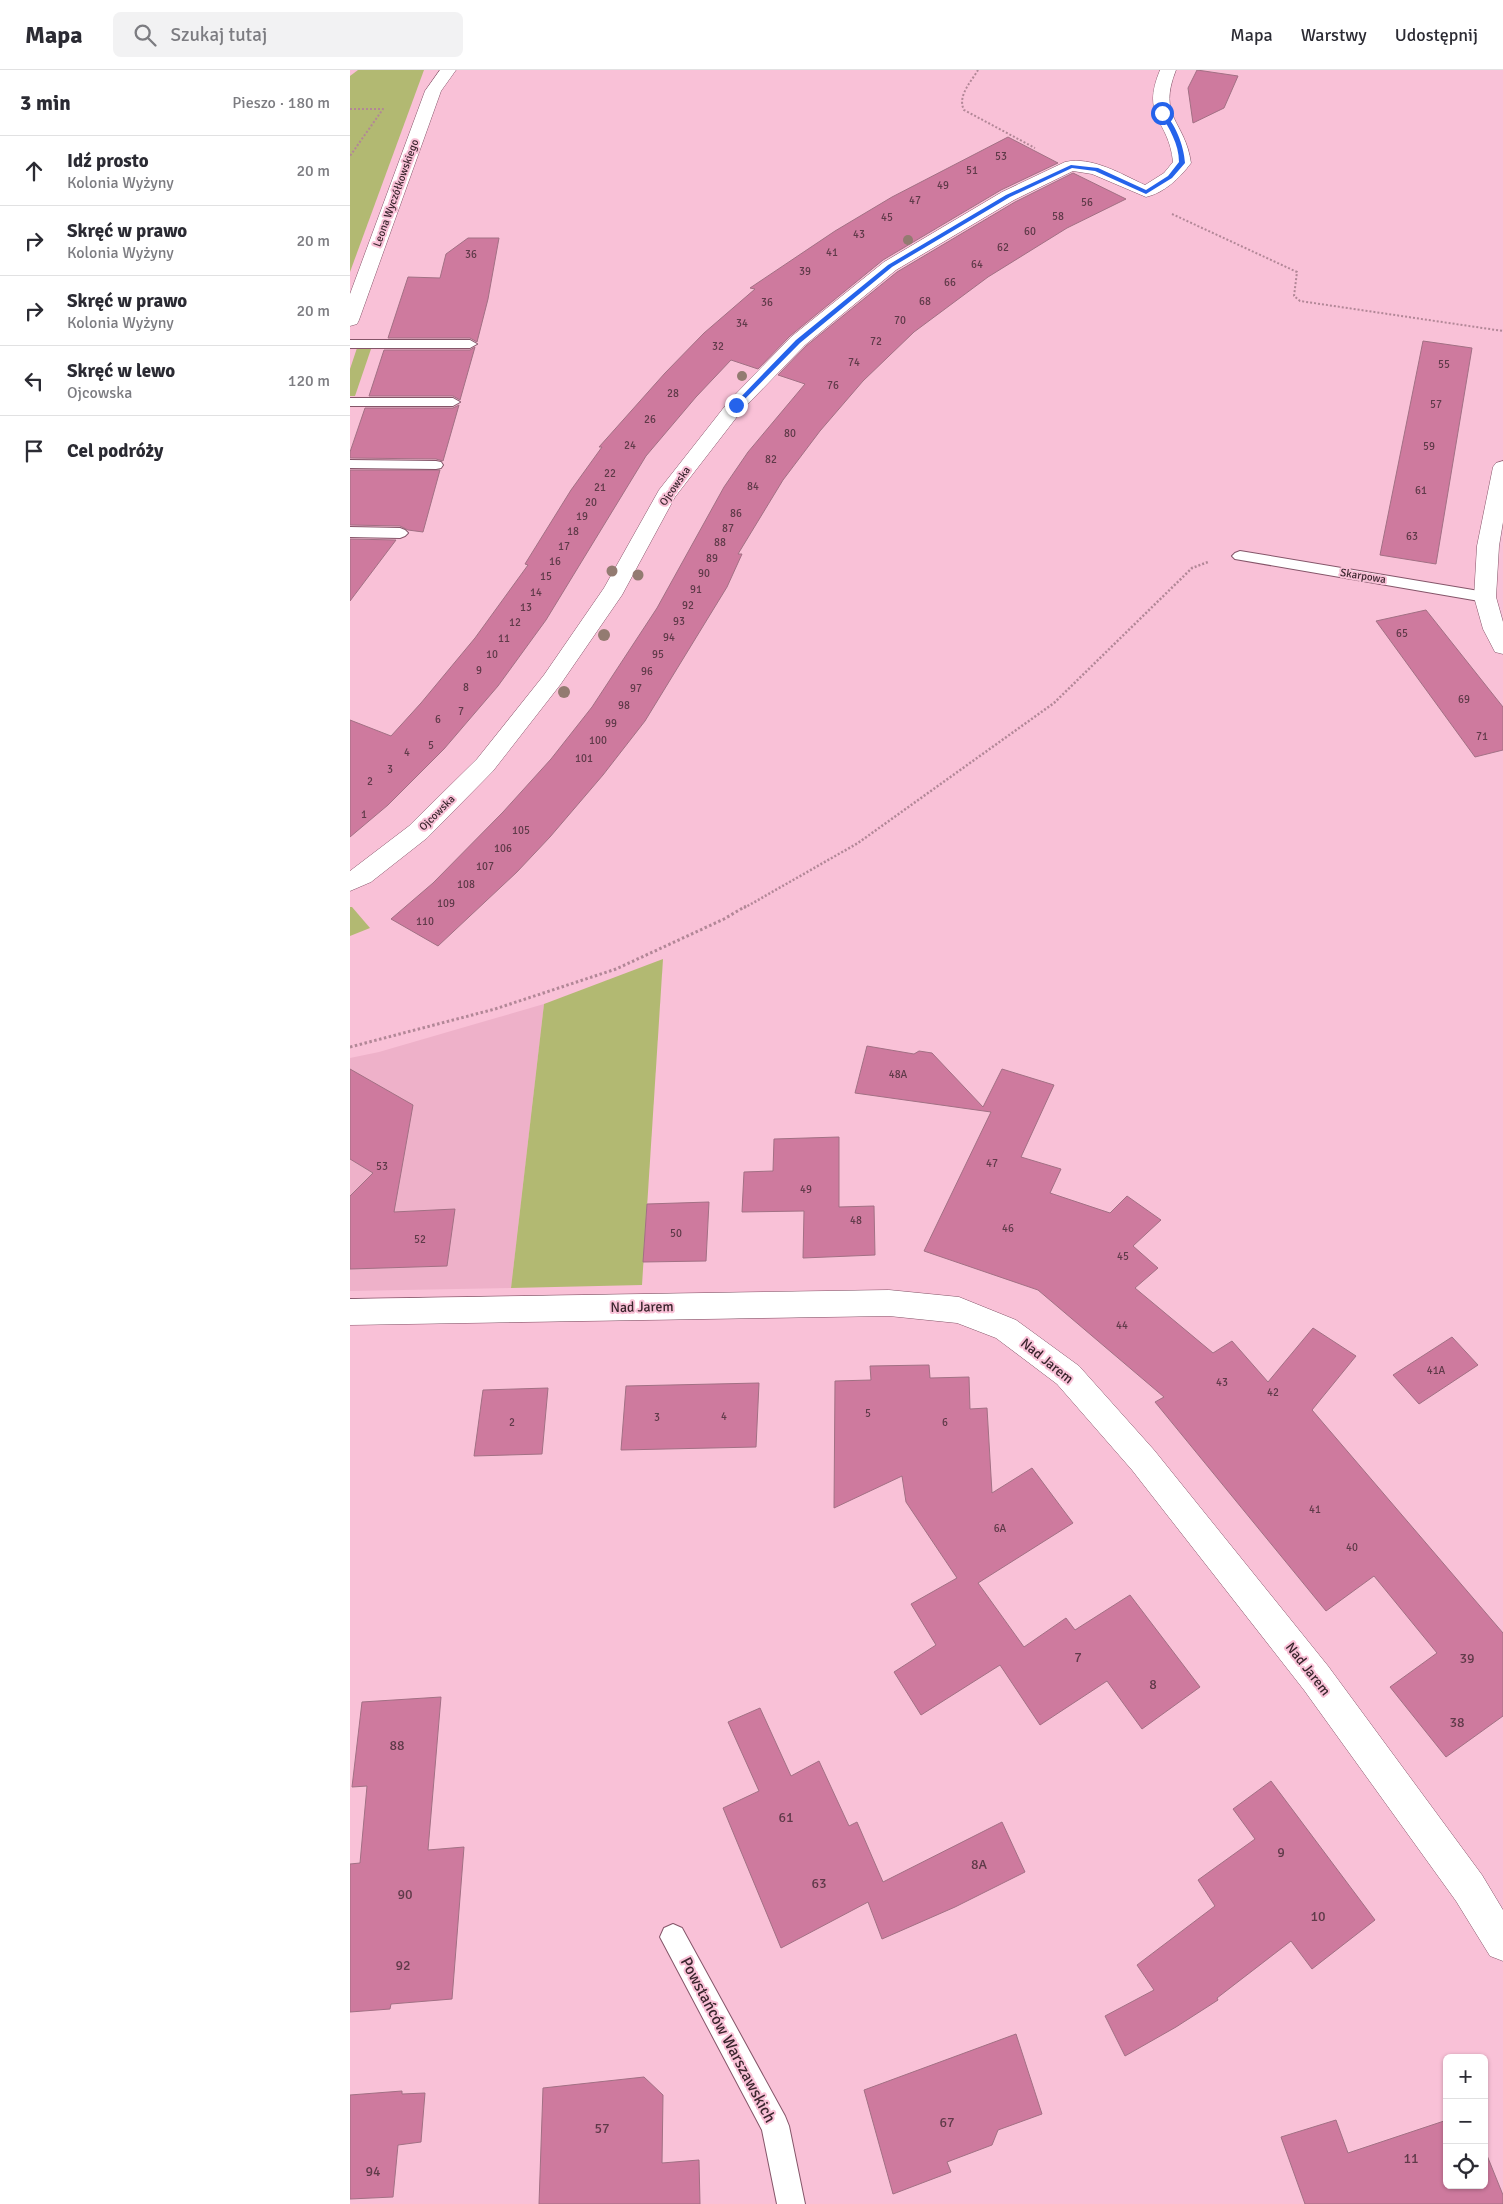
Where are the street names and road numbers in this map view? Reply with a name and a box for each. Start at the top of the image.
street label: Leona Wyczółkowskiego [370,137,422,249]
street label: Ojcowska [657,464,693,508]
street label: Skarpowa [1339,566,1387,586]
street label: Ojcowska [417,792,458,833]
street label: Nad Jarem [610,1298,674,1316]
street label: Nad Jarem [1017,1335,1077,1387]
street label: Nad Jarem [1282,1639,1334,1699]
street label: Powstańców Warszawskich [676,1954,780,2126]

